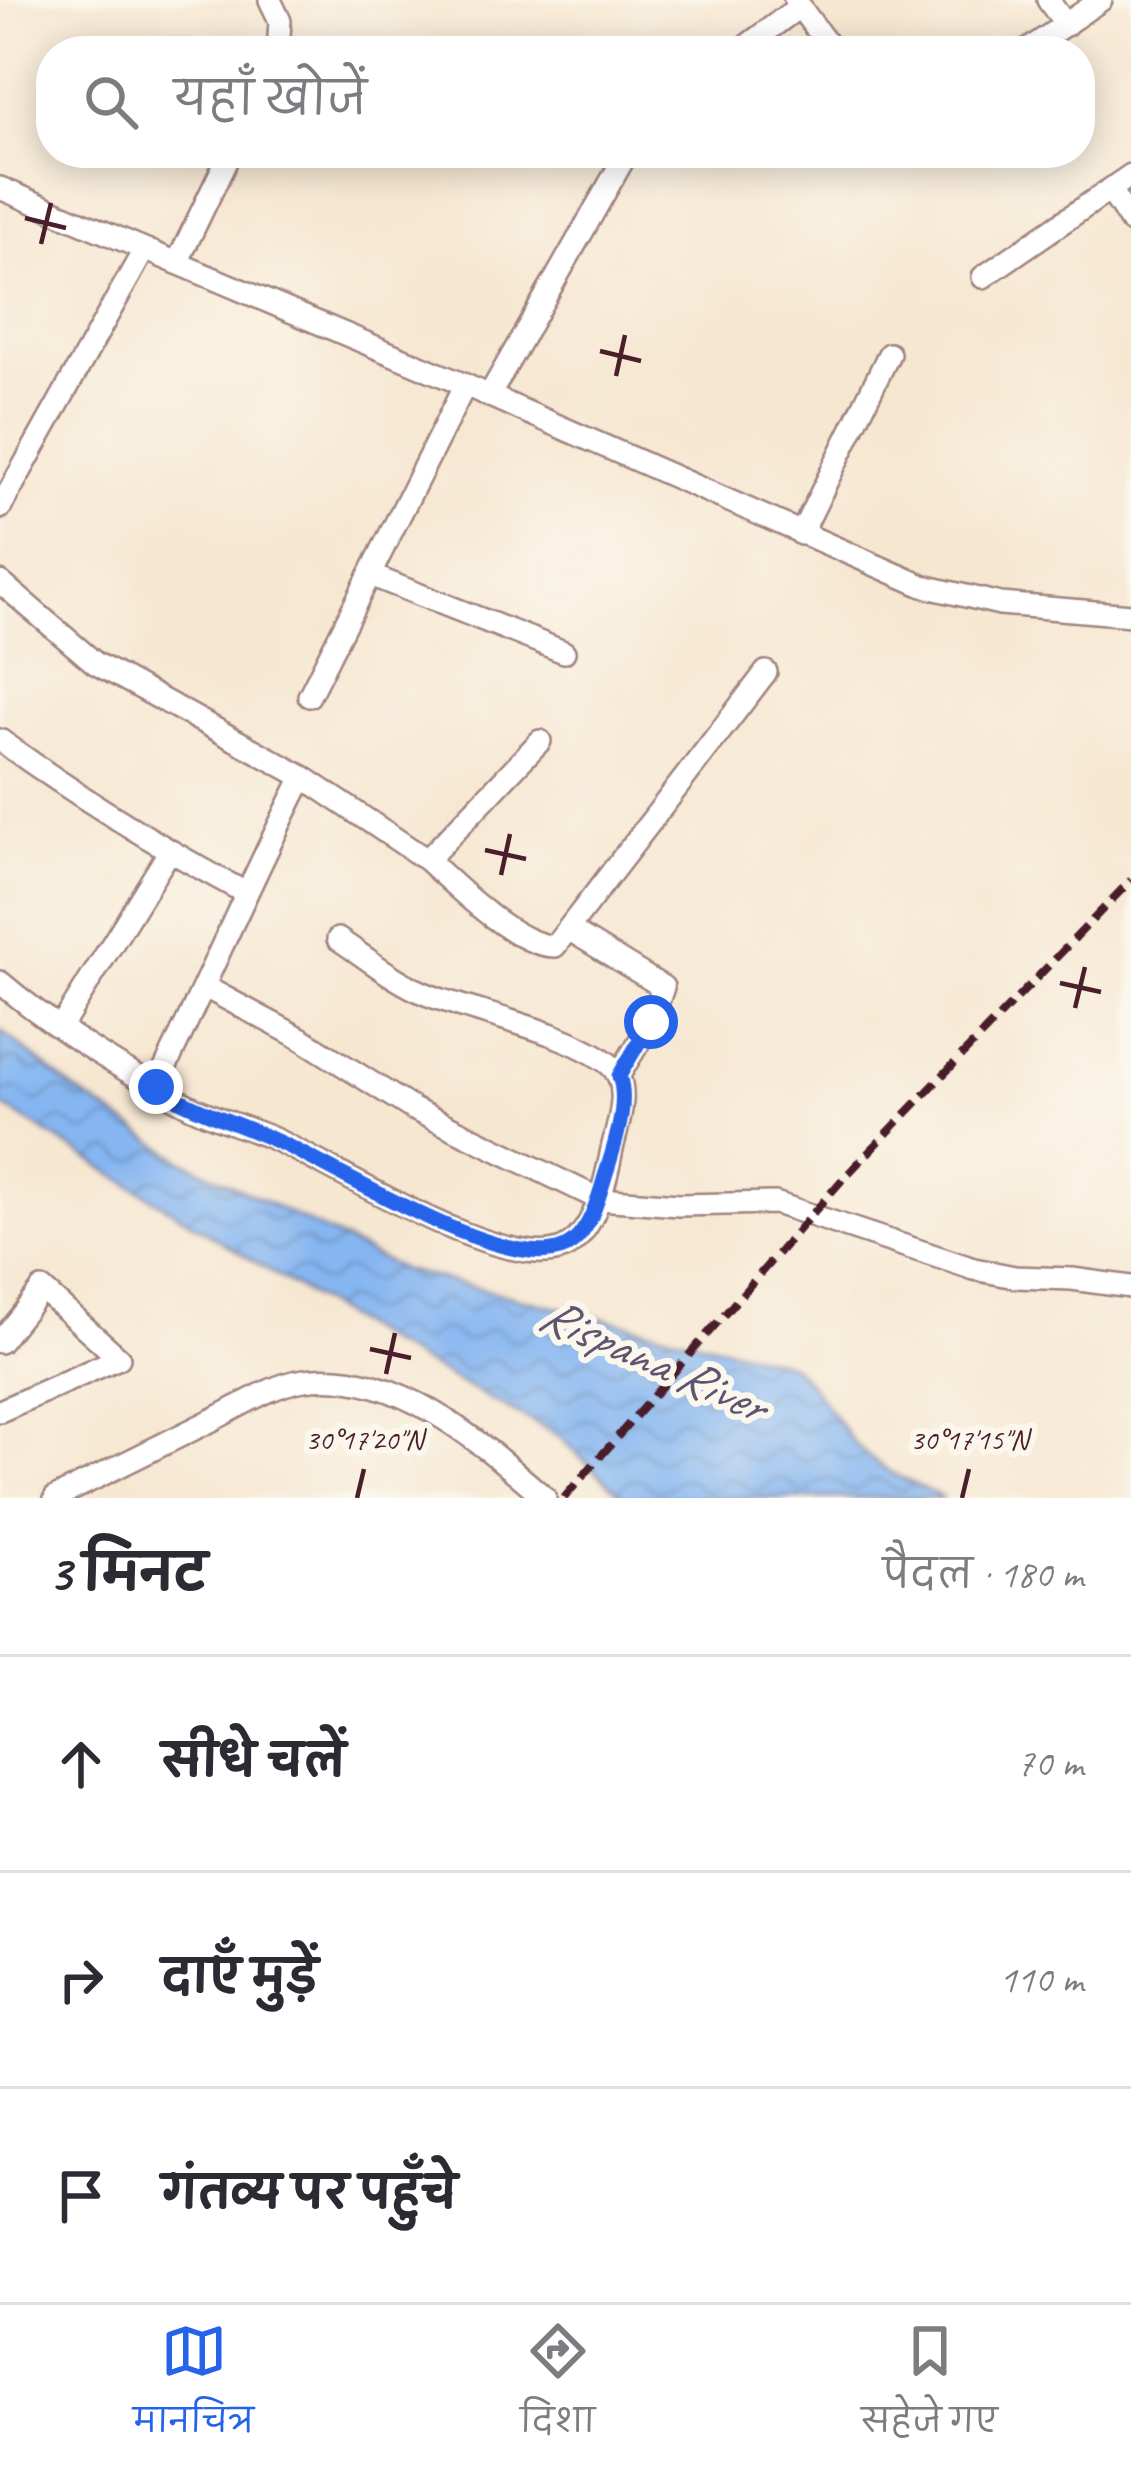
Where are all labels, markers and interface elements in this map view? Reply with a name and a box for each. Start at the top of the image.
search box [36,36,1095,168]
icon: search [78,69,144,135]
text: यहाँ खोजें [174,71,367,128]
route start [624,995,678,1049]
route end [129,1060,183,1114]
water label: Rispana River [530,1281,782,1440]
text: 30°17'20"N [305,1420,428,1458]
text: 30°17'15"N [910,1420,1033,1458]
text: 3 मिनट [48,1541,207,1605]
text: पैदल · 180 m [883,1550,1083,1599]
icon: ahead [48,1731,114,1797]
text: सीधे चलें [162,1733,346,1790]
text: 70 m [1017,1739,1083,1788]
icon: right [48,1947,114,2013]
text: दाएँ मुड़ें [162,1949,318,2006]
text: 110 m [999,1955,1083,2004]
icon: arrive [48,2163,114,2229]
text: गंतव्य पर पहुँचे [162,2165,457,2222]
tab: मानचित्र [133,2318,254,2457]
tab: दिशा [520,2318,595,2457]
tab: सहेजे गए [861,2318,998,2457]

